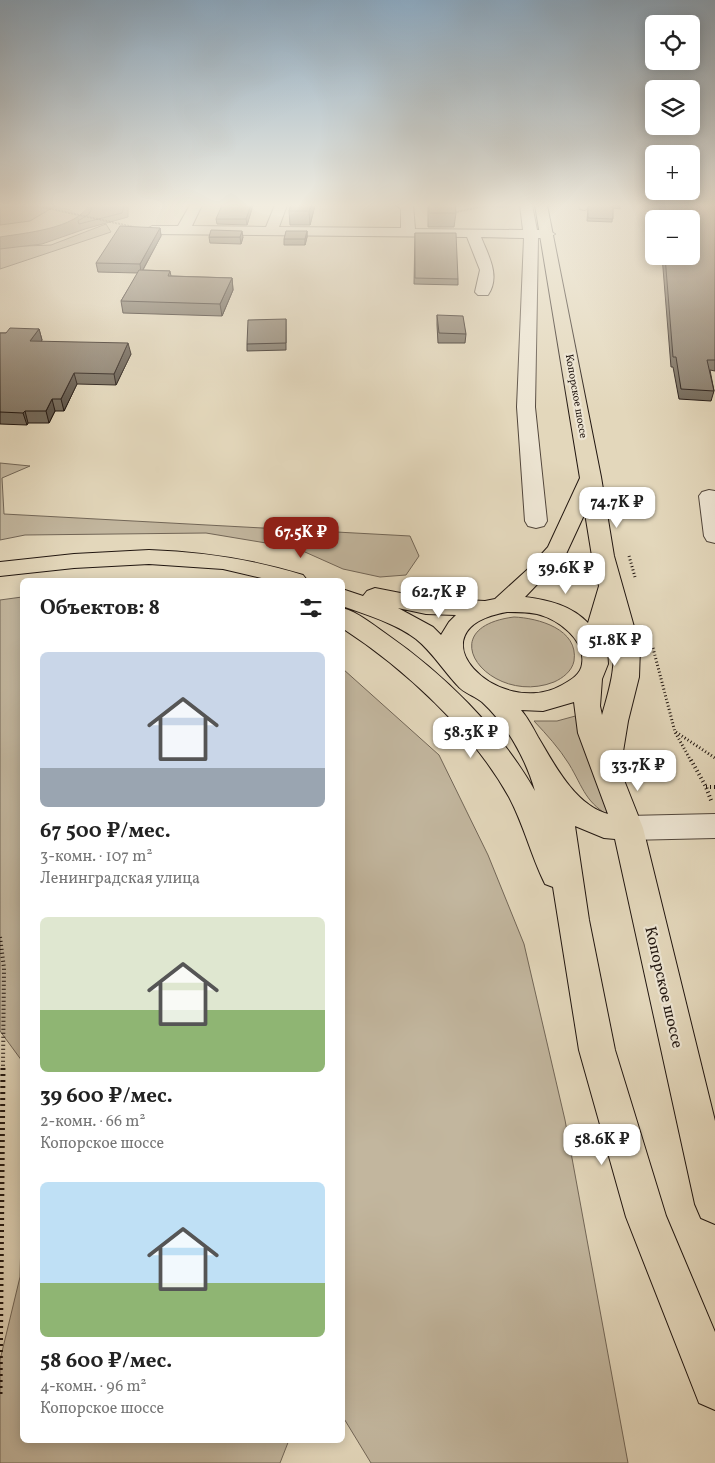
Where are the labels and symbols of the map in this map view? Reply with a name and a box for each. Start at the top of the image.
street label: Копорское шоссе [561,353,590,440]
pin: 74.7K ₽ [571,486,663,529]
pin: 67.5K ₽ [255,516,347,559]
pin: 39.6K ₽ [520,552,612,595]
pin: 62.7K ₽ [393,576,485,619]
pin: 51.8K ₽ [569,624,661,667]
pin: 58.3K ₽ [425,716,517,759]
pin: 33.7K ₽ [592,750,684,792]
street label: Копорское шоссе [638,924,688,1050]
pin: 58.6K ₽ [556,1124,648,1166]

